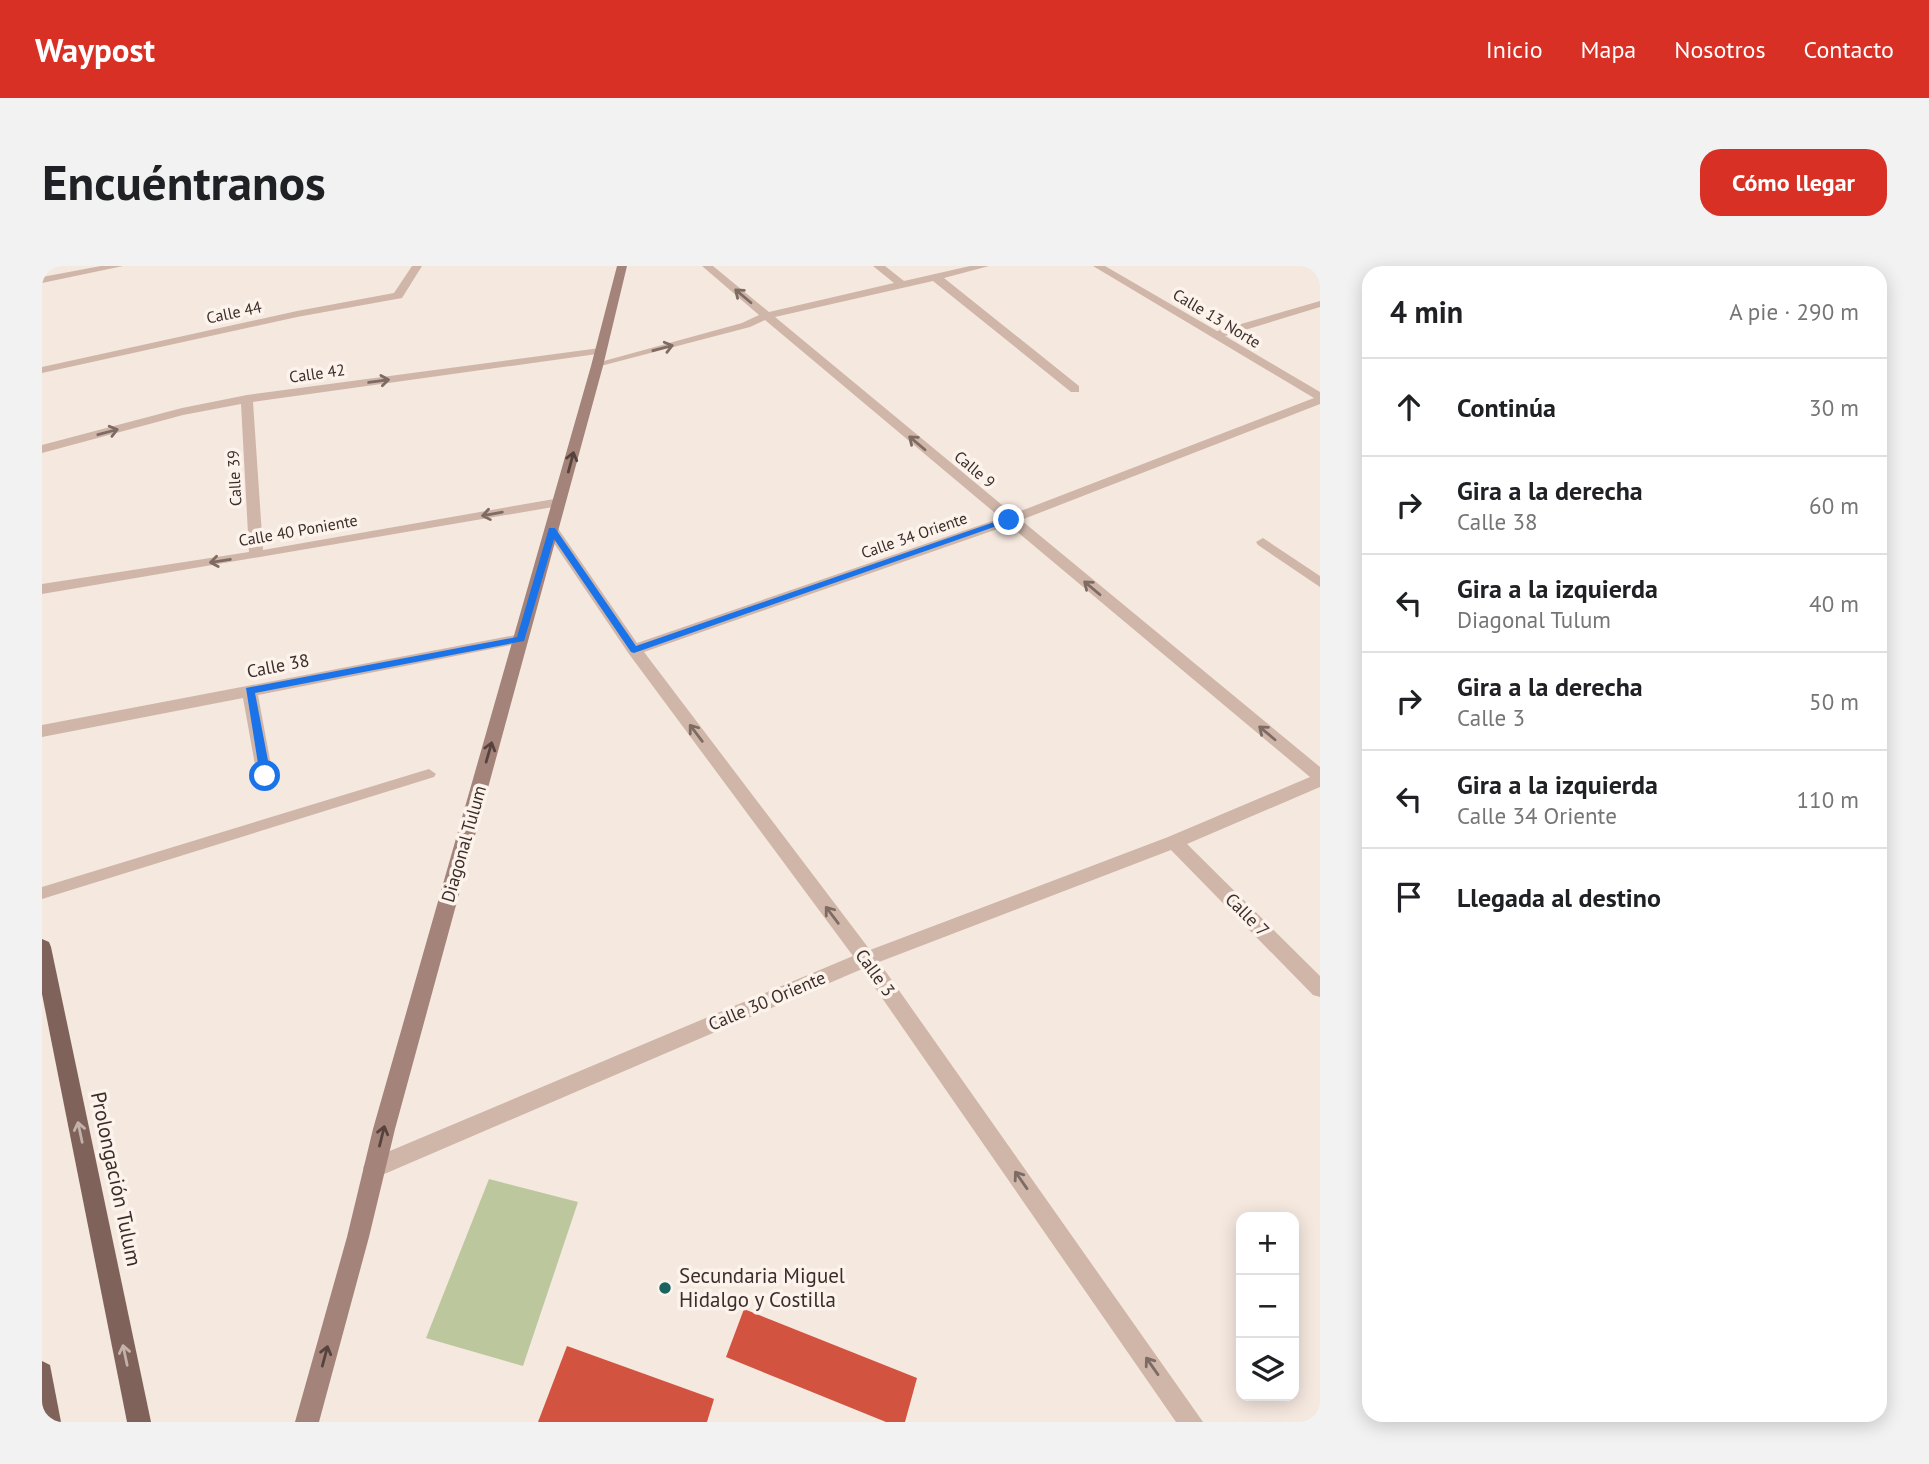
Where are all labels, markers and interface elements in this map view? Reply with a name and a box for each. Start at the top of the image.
text: Waypost [35,28,155,71]
text: Inicio [1486,34,1543,65]
text: Mapa [1581,34,1636,65]
text: Nosotros [1674,34,1766,65]
text: Contacto [1804,34,1894,65]
button: Cómo llegar [1700,149,1887,216]
text: Encuéntranos [42,150,326,214]
street label: Calle 13 Norte [1169,284,1265,352]
one-way arrow [734,288,752,304]
text: 4 min [1390,292,1463,331]
street label: Calle 44 [205,296,264,328]
text: A pie · 290 m [1729,297,1859,326]
one-way arrow [651,341,674,354]
street label: Calle 42 [288,359,346,387]
one-way arrow [367,374,390,387]
icon: ahead [1390,388,1428,426]
text: Continúa [1457,391,1556,424]
text: 30 m [1809,393,1859,422]
one-way arrow [96,425,119,438]
one-way arrow [908,435,926,451]
street label: Calle 9 [950,446,1000,492]
street label: Calle 39 [223,450,245,506]
one-way arrow [565,451,578,473]
text: Gira a la derecha [1457,474,1643,507]
icon: right [1390,486,1428,524]
text: 60 m [1809,491,1859,520]
route end [993,504,1024,535]
street label: Calle 34 Oriente [858,507,970,563]
text: Calle 38 [1457,507,1537,536]
one-way arrow [481,508,504,521]
street label: Calle 40 Poniente [237,510,359,550]
one-way arrow [209,555,232,568]
text: Gira a la izquierda [1457,572,1658,605]
one-way arrow [1083,580,1101,596]
icon: left [1390,584,1428,622]
text: 40 m [1809,589,1859,618]
text: Diagonal Tulum [1457,605,1611,634]
street label: Calle 38 [245,648,311,683]
text: Gira a la derecha [1457,670,1643,703]
icon: right [1390,682,1428,720]
text: 50 m [1809,687,1859,716]
text: Calle 3 [1457,703,1525,732]
one-way arrow [689,724,703,743]
one-way arrow [1259,725,1277,741]
one-way arrow [484,741,497,763]
route start [249,760,280,791]
text: Gira a la izquierda [1457,768,1658,801]
icon: left [1390,780,1428,818]
street label: Diagonal Tulum [436,783,491,905]
text: 110 m [1797,785,1859,814]
text: Calle 34 Oriente [1457,801,1617,830]
icon: arrive [1390,878,1428,916]
text: Llegada al destino [1457,881,1661,914]
street label: Calle 7 [1220,888,1274,942]
one-way arrow [825,906,839,925]
street label: Calle 3 [850,944,900,1001]
street label: Calle 30 Oriente [705,966,829,1036]
street label: Prolongación Tulum [85,1089,148,1269]
one-way arrow [72,1121,86,1144]
one-way arrow [376,1125,389,1148]
one-way arrow [1014,1171,1028,1190]
map controls [1236,1212,1299,1401]
button: + [1236,1212,1299,1275]
place label: Secundaria Miguel Hidalgo y Costilla [679,1262,845,1313]
button: − [1236,1275,1299,1338]
marker: Secundaria Miguel Hidalgo y Costilla [657,1280,673,1296]
button: layers [1236,1338,1299,1401]
one-way arrow [118,1344,132,1367]
one-way arrow [320,1345,333,1367]
one-way arrow [1145,1357,1159,1376]

